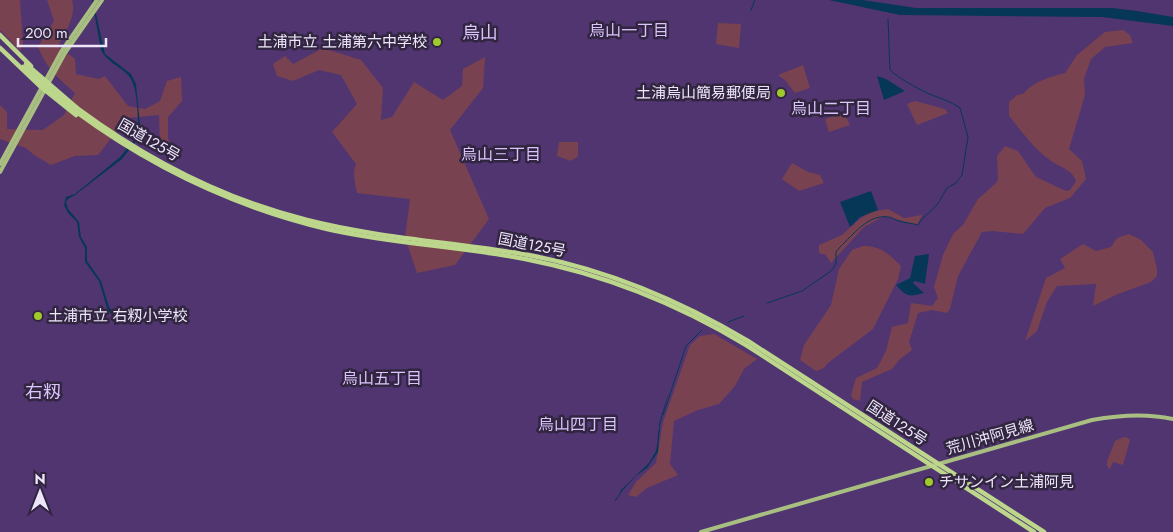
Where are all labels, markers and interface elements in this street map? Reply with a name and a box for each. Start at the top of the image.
scale bar [18,15,105,47]
district label: 烏山一丁目 [589,19,669,42]
district label: 烏山 [462,20,498,46]
text: 200 m [25,22,68,44]
place label: 土浦市立 土浦第六中学校 [257,31,427,53]
marker: 土浦市立 土浦第六中学校 [431,36,443,48]
place label: 土浦烏山簡易郵便局 [636,82,771,104]
marker: 土浦烏山簡易郵便局 [775,87,787,99]
district label: 烏山二丁目 [791,97,871,120]
street label: 国道125号 [114,113,184,167]
district label: 烏山三丁目 [461,143,541,166]
street label: 国道125号 [496,228,568,262]
place label: 土浦市立 右籾小学校 [48,305,188,327]
marker: 土浦市立 右籾小学校 [32,310,44,322]
district label: 烏山五丁目 [342,367,422,390]
district label: 右籾 [25,379,61,405]
street label: 国道125号 [862,395,932,451]
district label: 烏山四丁目 [538,413,618,436]
street label: 荒川沖阿見線 [944,414,1036,460]
north arrow [15,467,65,517]
text: N [34,469,46,489]
place label: チサンイン土浦阿見 [939,471,1074,493]
marker: チサンイン土浦阿見 [923,476,935,488]

